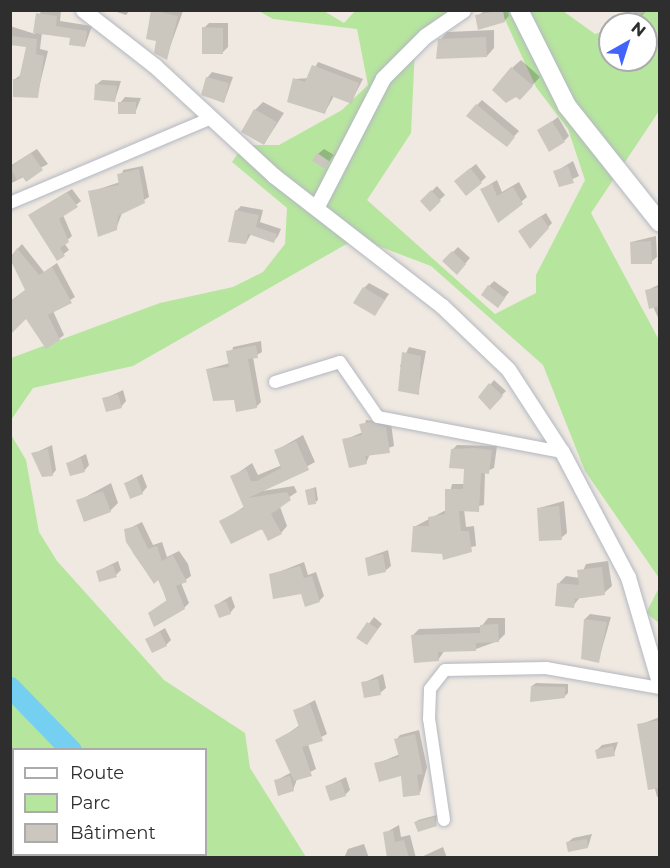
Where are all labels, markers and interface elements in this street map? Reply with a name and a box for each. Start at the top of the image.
north arrow [598,12,658,72]
text: N [627,18,649,41]
legend [12,748,207,856]
text: Route [70,762,124,784]
text: Parc [70,792,110,814]
text: Bâtiment [70,822,156,844]

